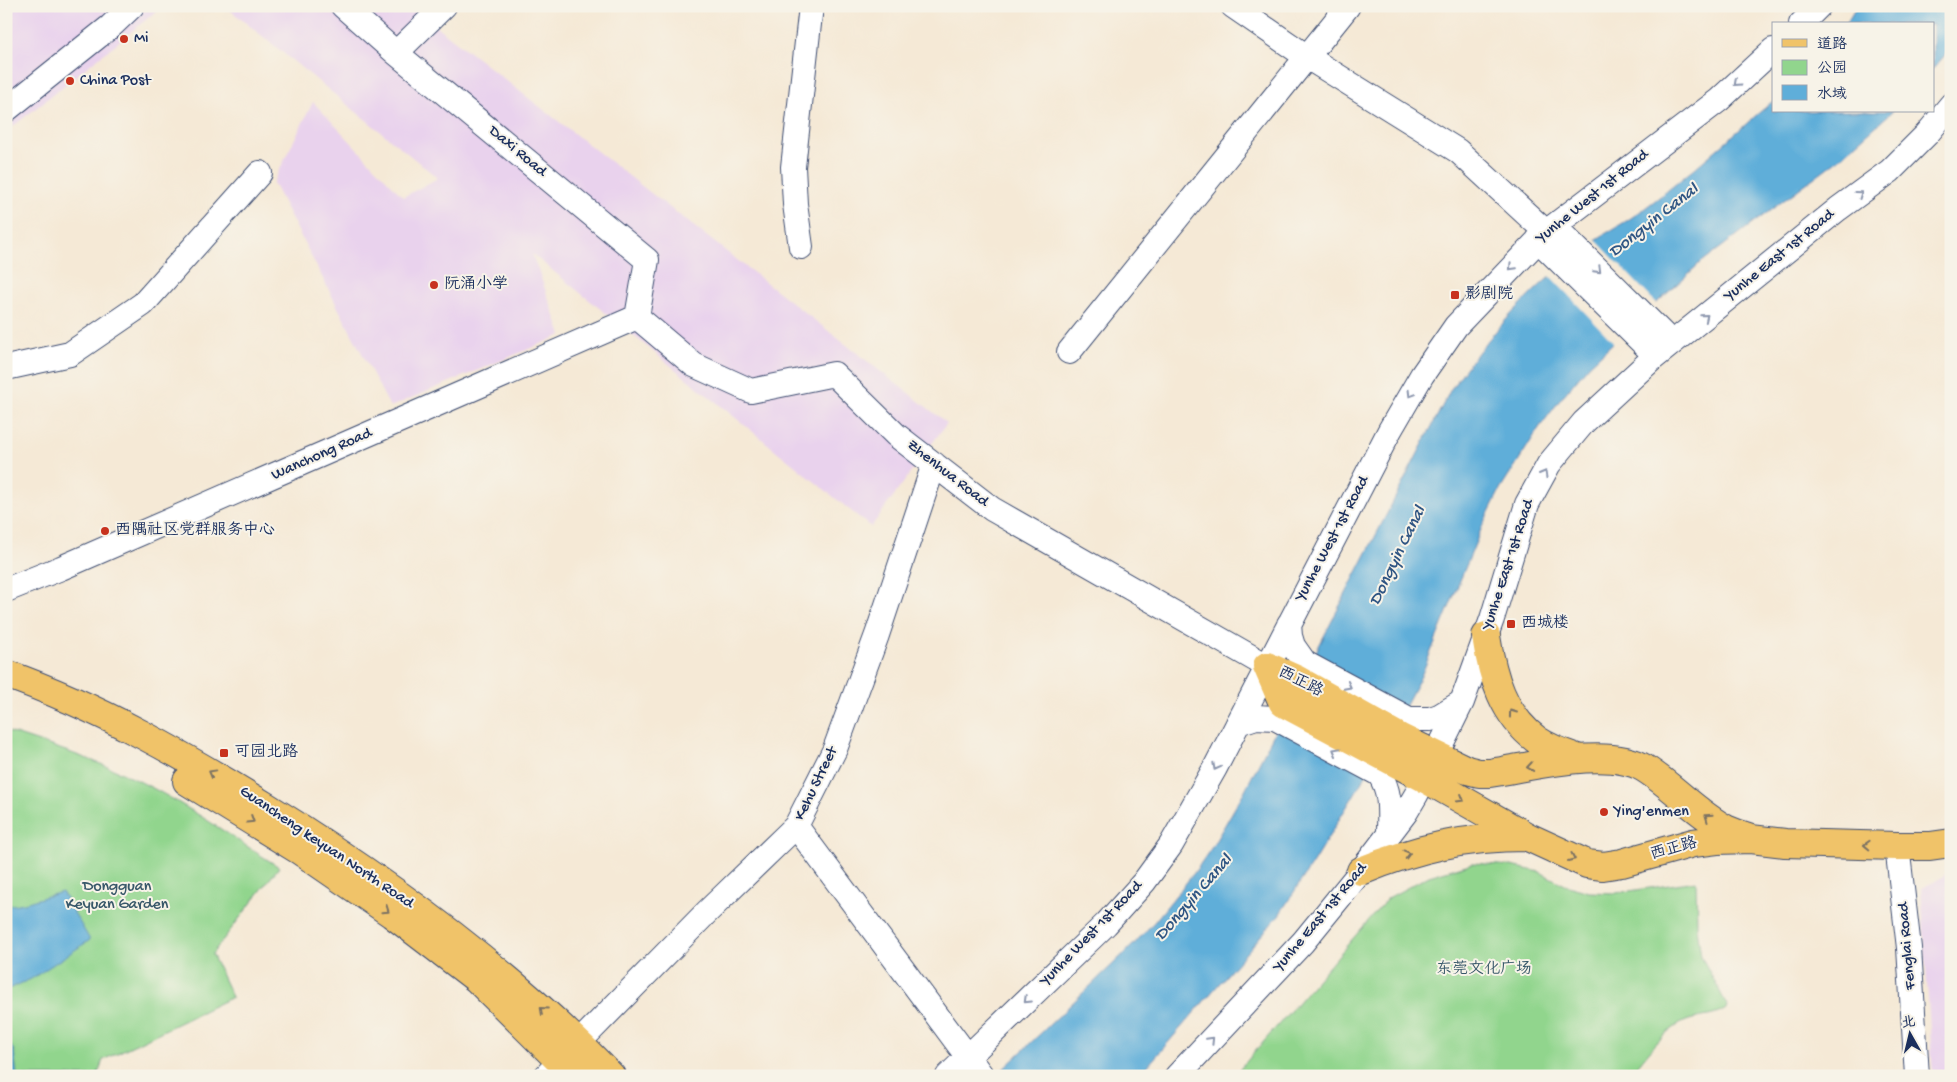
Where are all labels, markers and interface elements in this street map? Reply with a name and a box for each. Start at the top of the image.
legend [1772,22,1934,112]
place label: Mi [134,30,149,49]
marker: Mi [118,33,130,45]
text: 道路 [1817,36,1847,54]
text: 公园 [1817,60,1847,78]
place label: China Post [80,72,152,91]
marker: China Post [64,75,76,87]
one-way arrow [1734,77,1743,86]
text: 水域 [1817,86,1847,104]
street label: Daxi Road [483,122,551,183]
street label: Yunhe West 1st Road [1532,145,1654,249]
water label: Dongyin Canal [1605,179,1704,262]
one-way arrow [1853,191,1862,199]
street label: Yunhe East 1st Road [1720,205,1840,307]
one-way arrow [1509,262,1518,271]
one-way arrow [1592,264,1601,273]
place label: 阮涌小学 [444,275,508,295]
marker: 阮涌小学 [428,279,440,291]
place label: 影剧院 [1465,285,1513,305]
marker: 影剧院 [1449,289,1461,301]
one-way arrow [1699,314,1708,322]
one-way arrow [1408,388,1418,397]
street label: Wanchong Road [269,424,377,486]
street label: Zhenhua Road [902,436,993,513]
one-way arrow [1538,470,1548,479]
street label: Yunhe West 1st Road [1291,472,1375,607]
street label: Yunhe East 1st Road [1478,496,1540,634]
water label: Dongyin Canal [1365,502,1431,609]
place label: 西隅社区党群服务中心 [115,520,275,541]
marker: 西隅社区党群服务中心 [99,525,111,537]
place label: 西城楼 [1521,614,1569,634]
marker: 西城楼 [1505,618,1517,630]
street label: 西正路 [1274,662,1327,702]
one-way arrow [1343,680,1352,690]
one-way arrow [1509,709,1518,719]
place label: 可园北路 [234,742,298,763]
street label: Kehu Street [791,743,844,824]
marker: 可园北路 [218,747,230,759]
one-way arrow [1332,747,1341,757]
one-way arrow [1212,761,1222,770]
one-way arrow [1525,761,1534,771]
one-way arrow [209,770,218,780]
street label: Guancheng keyuan North Road [235,782,418,914]
one-way arrow [1455,793,1464,803]
place label: Ying'enmen [1612,803,1689,822]
marker: Ying'enmen [1598,806,1610,818]
one-way arrow [245,813,254,823]
one-way arrow [1704,814,1714,823]
street label: 西正路 [1648,833,1700,865]
one-way arrow [1863,840,1871,850]
one-way arrow [1402,849,1411,860]
water label: Dongyin Canal [1151,850,1238,946]
one-way arrow [1567,851,1576,862]
street label: Yunhe East 1st Road [1269,859,1373,978]
street label: Yunhe West 1st Road [1036,876,1148,992]
park label: Dongguan Keyuan Garden [66,878,169,915]
street label: Fenglai Road [1895,900,1921,992]
one-way arrow [380,904,390,913]
park label: 东莞文化广场 [1436,959,1532,980]
one-way arrow [1024,994,1033,1003]
one-way arrow [539,1007,548,1016]
north arrow [1884,1010,1934,1060]
text: 北 [1900,1014,1917,1033]
one-way arrow [1205,1037,1214,1046]

